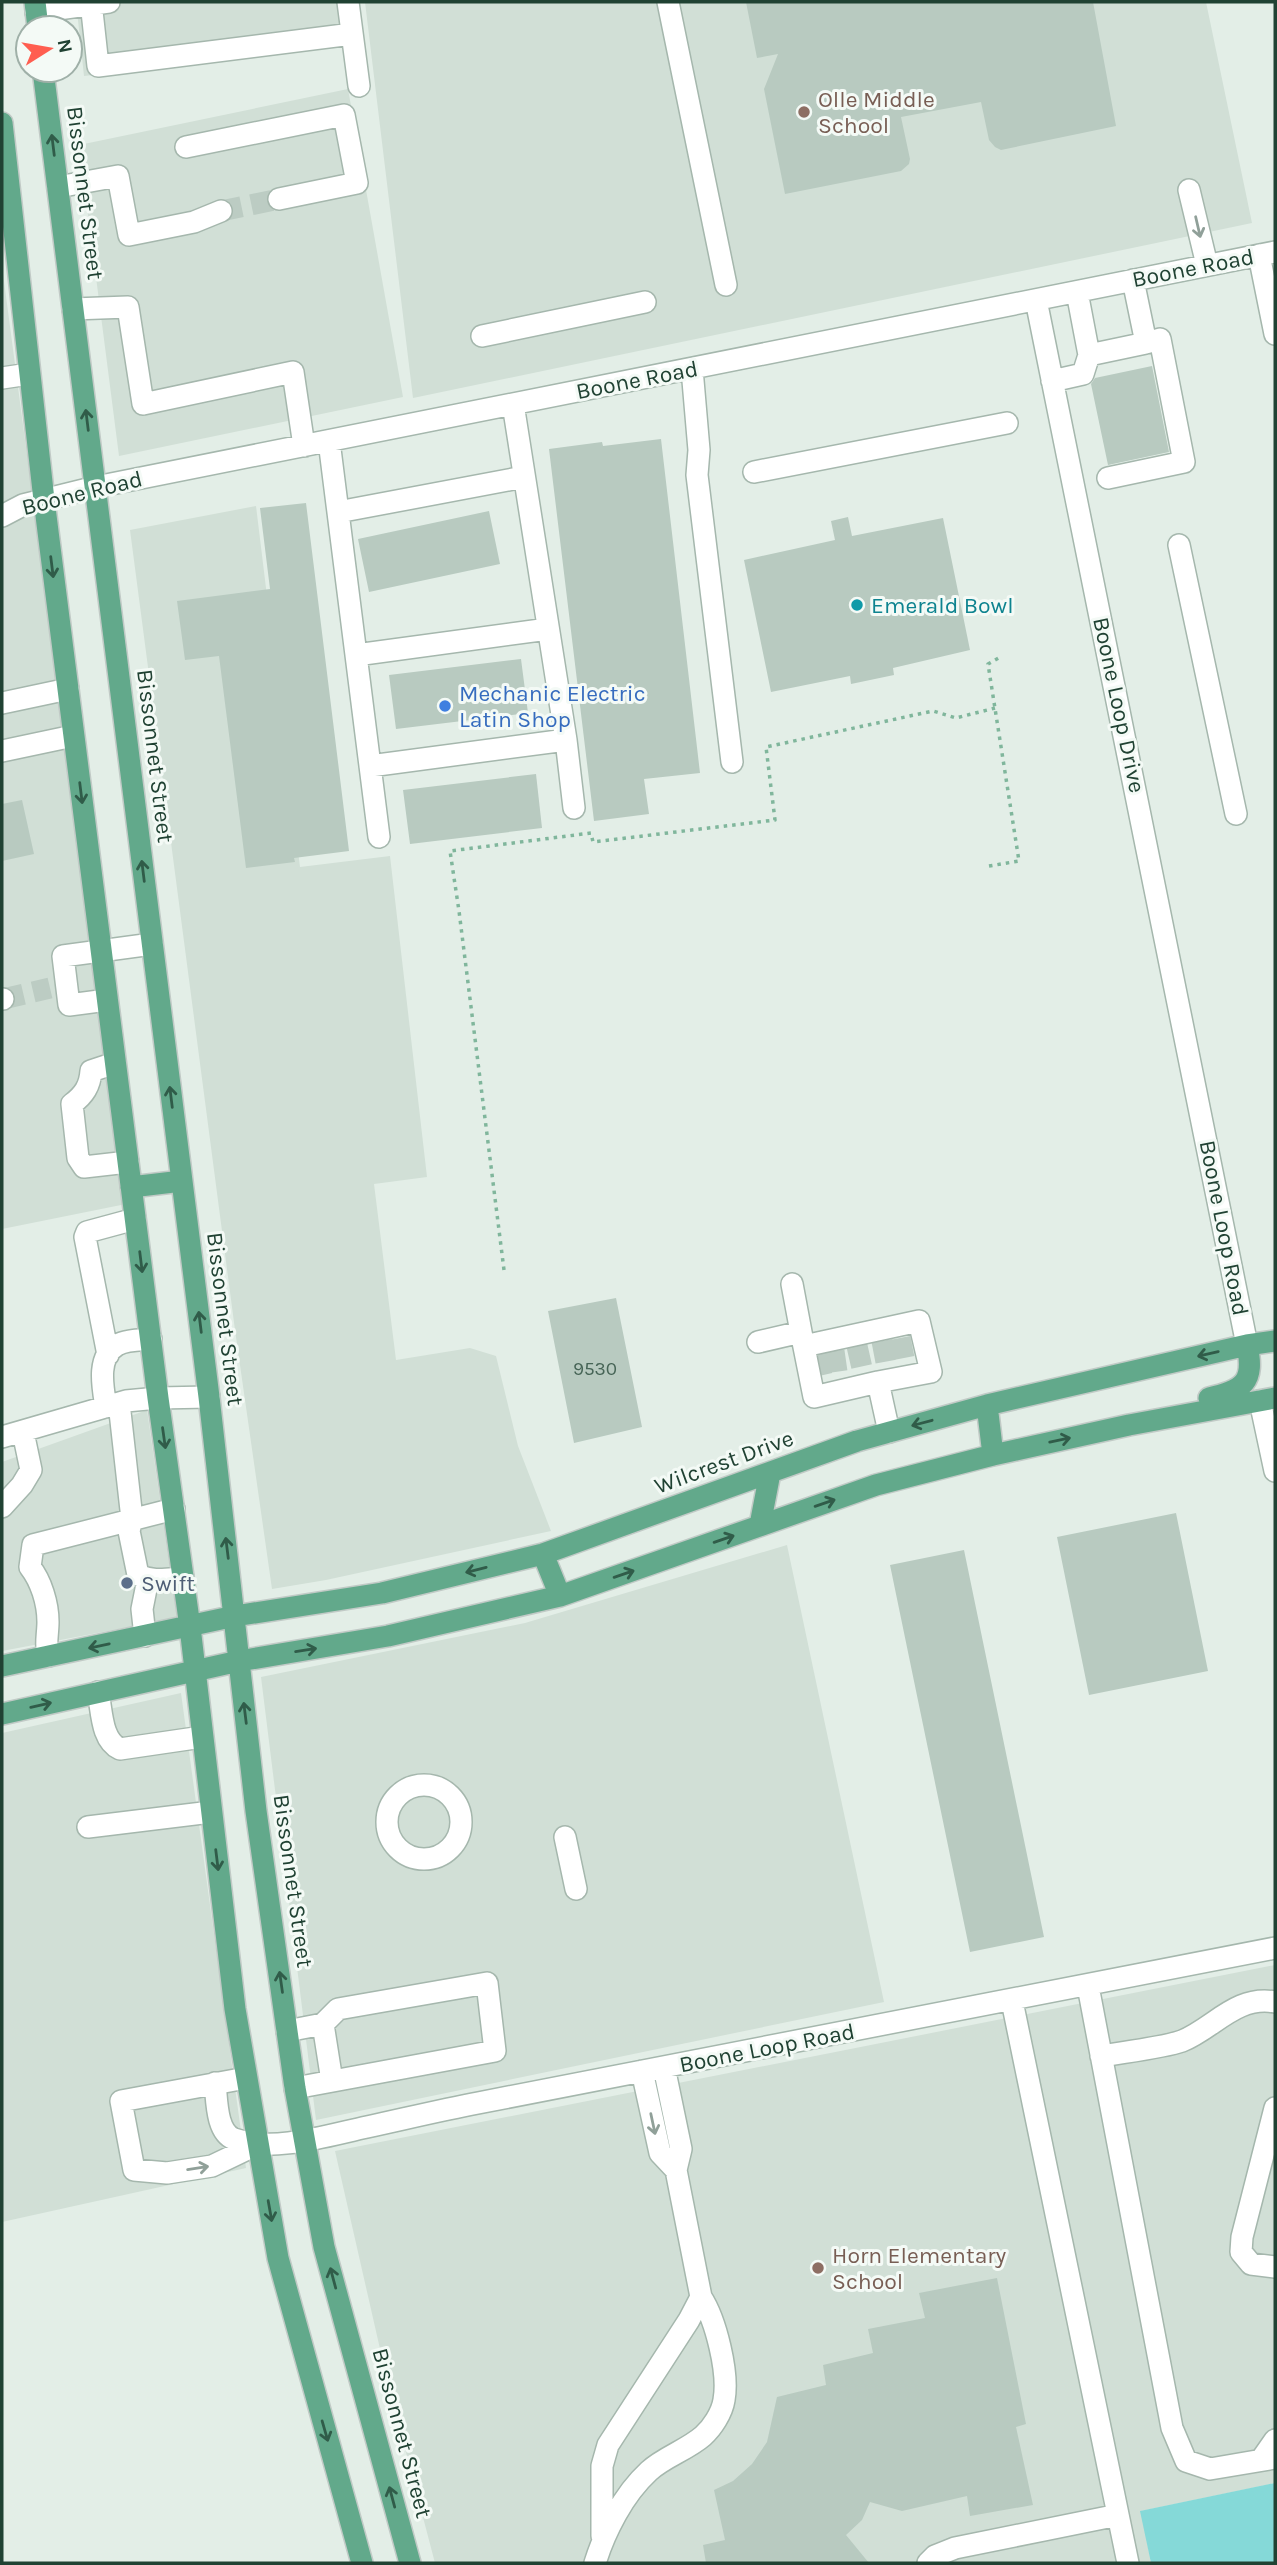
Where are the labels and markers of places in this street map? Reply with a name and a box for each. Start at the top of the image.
place label: Olle Middle School [818,86,935,139]
marker: Olle Middle School [796,104,812,120]
place label: Emerald Bowl [871,592,1014,619]
marker: Emerald Bowl [849,597,865,613]
place label: Mechanic Electric Latin Shop [459,680,646,733]
marker: Mechanic Electric Latin Shop [437,698,453,714]
place label: Swift [141,1570,195,1597]
marker: Swift [119,1575,135,1591]
place label: Horn Elementary School [832,2242,1007,2295]
marker: Horn Elementary School [810,2260,826,2276]

